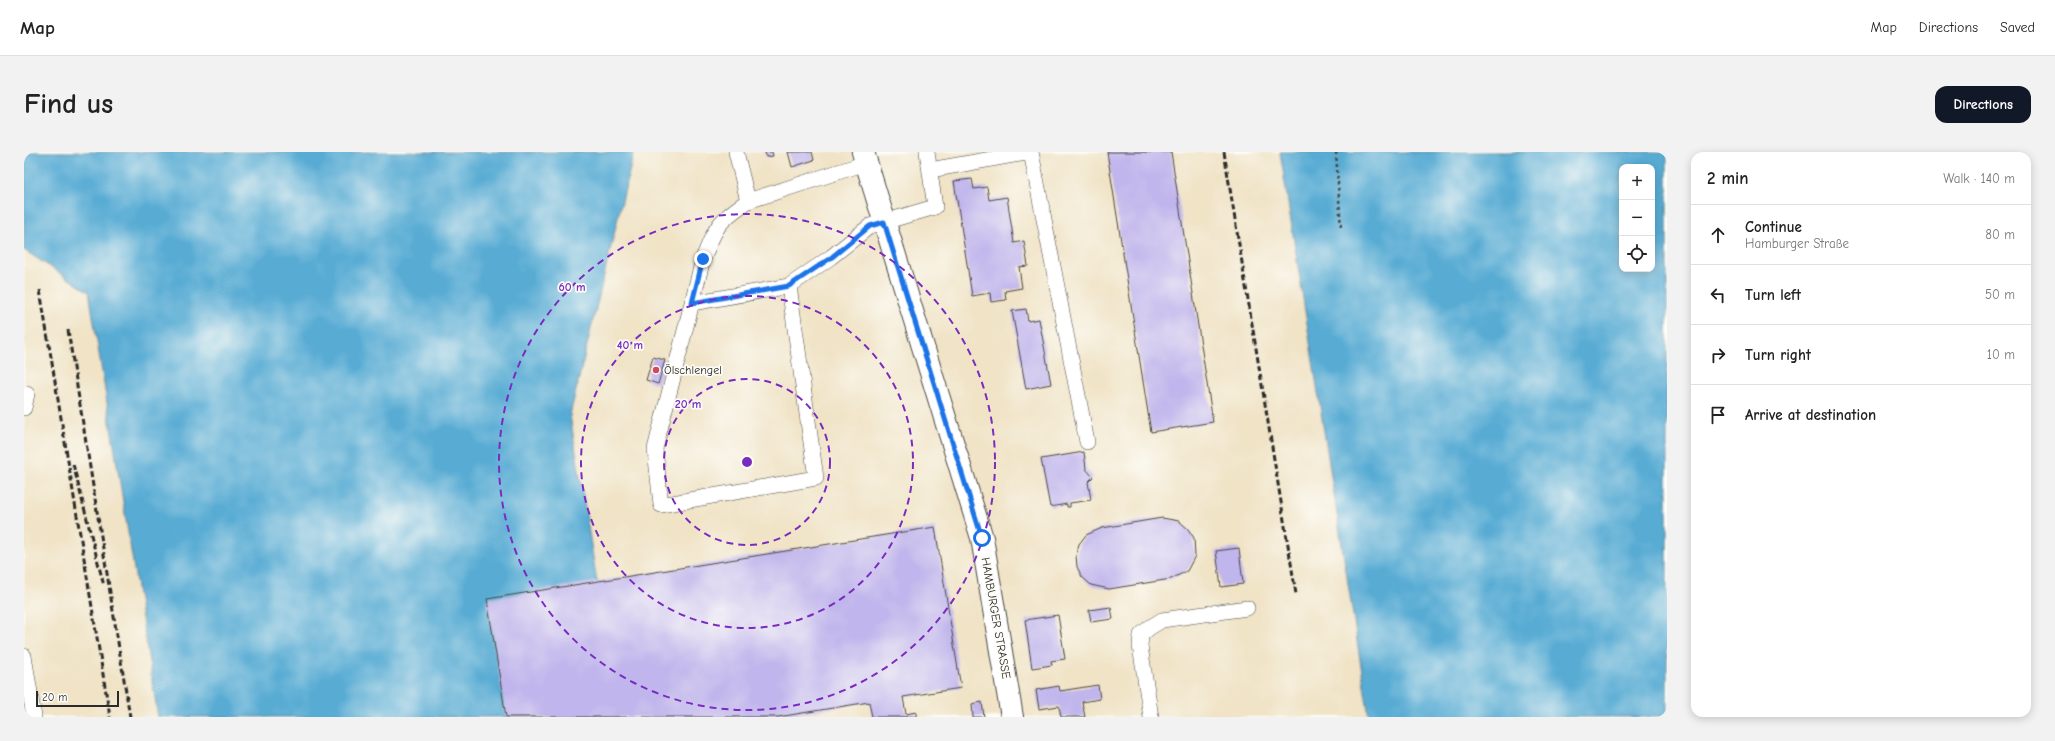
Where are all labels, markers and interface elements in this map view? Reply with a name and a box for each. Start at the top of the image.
text: Map [20,17,55,39]
text: Map [1870,19,1897,36]
text: Directions [1919,19,1978,36]
text: Saved [2000,19,2035,36]
button: Directions [1935,86,2031,123]
text: Find us [24,88,113,120]
map controls [1619,164,1655,272]
button: + [1619,164,1655,200]
text: 2 min [1707,169,1748,188]
text: Walk · 140 m [1943,171,2015,186]
button: − [1619,200,1655,236]
text: Continue [1745,218,1802,236]
icon: ahead [1707,224,1729,246]
text: 80 m [1985,227,2015,242]
button: locate [1619,236,1655,272]
text: Hamburger Straße [1745,236,1849,251]
route end [694,250,712,268]
text: 60 m [559,280,585,294]
icon: left [1707,284,1729,306]
text: Turn left [1745,286,1801,304]
text: 50 m [1985,287,2015,302]
text: 40 m [617,338,643,352]
icon: right [1707,344,1729,366]
text: Turn right [1745,346,1811,364]
text: 10 m [1987,347,2015,362]
place label: Ölschlengel [664,363,722,377]
marker: Ölschlengel [651,365,661,375]
text: 20 m [675,397,701,411]
icon: arrive [1707,404,1729,426]
text: Arrive at destination [1745,406,1876,424]
centre of rings [740,455,754,469]
route start [973,529,991,547]
street label: HAMBURGER STRASSE [978,556,1014,680]
scale bar [36,689,119,708]
text: 20 m [42,691,67,704]

